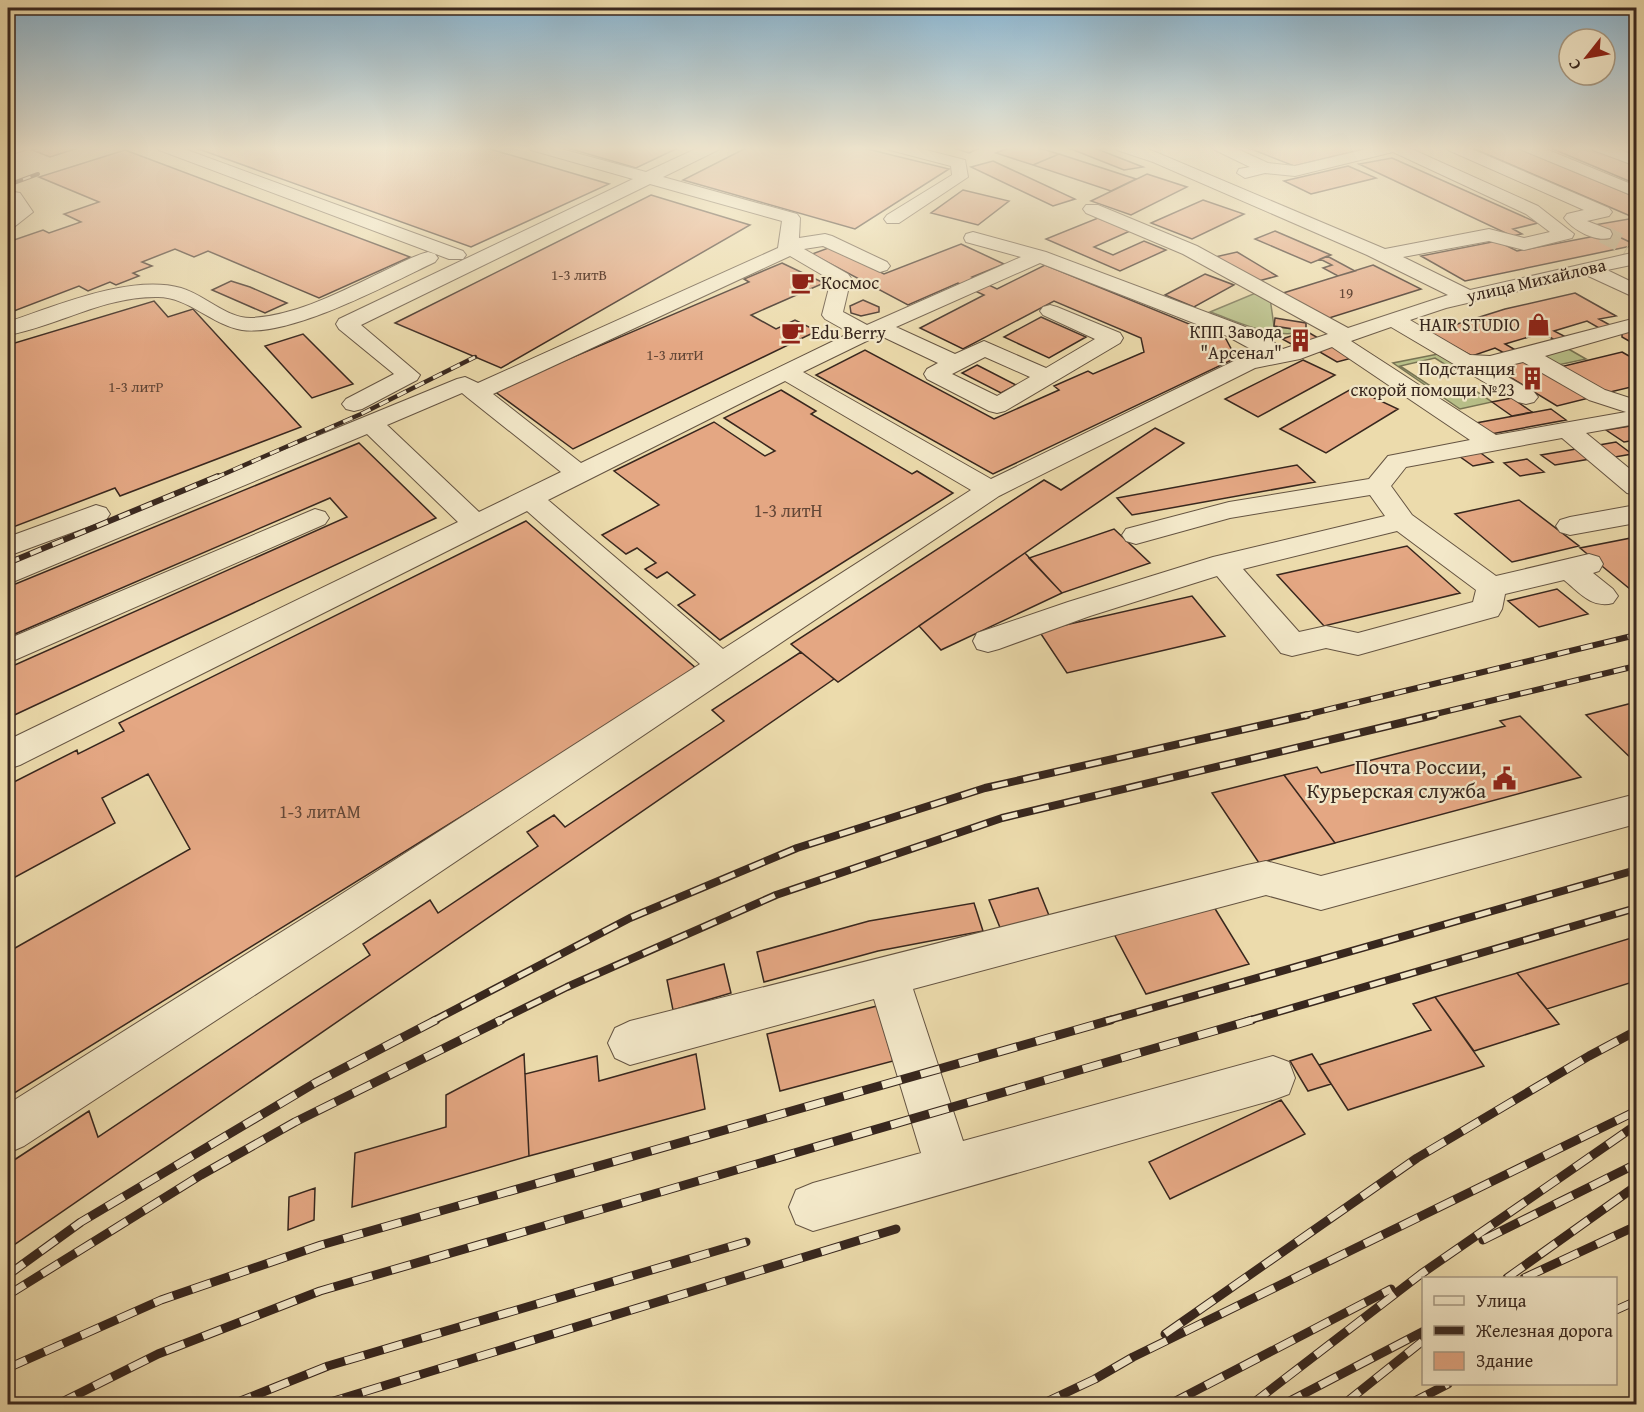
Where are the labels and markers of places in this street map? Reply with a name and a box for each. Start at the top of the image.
cafe icon: Космос [790,269,816,295]
place label: Космос [821,269,879,296]
place label: HAIR STUDIO [1419,311,1520,338]
shop icon: HAIR STUDIO [1525,311,1551,337]
place label: КПП Завода "Арсенал" [1190,318,1282,366]
cafe icon: Edu Berry [780,319,806,345]
place label: Edu Berry [811,319,886,346]
building icon: КПП Завода "Арсенал" [1287,328,1313,354]
place label: Подстанция скорой помощи №23 [1351,355,1515,403]
building icon: Подстанция скорой помощи №23 [1520,365,1546,391]
place label: Почта России, Курьерская служба [1307,751,1486,806]
public building icon: Почта России, Курьерская служба [1491,765,1517,791]

